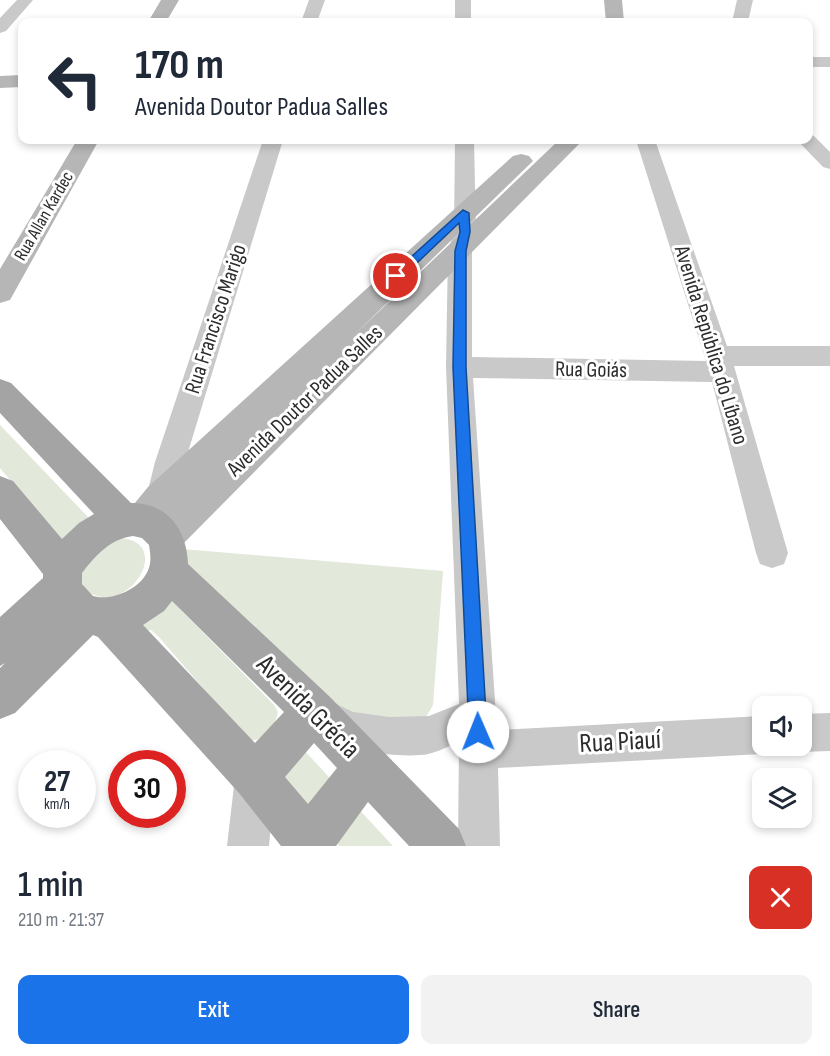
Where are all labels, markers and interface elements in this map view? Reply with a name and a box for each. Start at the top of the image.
text: 170 m [135,40,224,91]
icon: left [36,42,114,120]
text: Avenida Doutor Padua Salles [135,91,388,123]
street label: Rua Allan Kardec [10,168,78,264]
street label: Rua Francisco Marigo [179,241,253,397]
street label: Avenida República do Líbano [668,241,754,448]
pin [370,250,421,301]
icon: arrive [379,259,412,292]
street label: Avenida Doutor Padua Salles [221,320,389,483]
street label: Rua Goiás [555,356,627,384]
street label: Avenida Grécia [249,648,366,765]
map controls [752,696,812,828]
button: sound [752,696,812,756]
position arrow [446,700,510,764]
street label: Rua Piauí [578,724,662,760]
speed limit sign: 30 [108,750,186,828]
text: 27 [44,764,70,800]
button: layers [752,768,812,828]
text: km/h [44,795,70,814]
text: 1 min [18,864,83,907]
button: close [749,866,812,929]
text: 210 m · 21:37 [18,908,104,932]
button: Exit [18,975,409,1044]
button: Share [421,975,812,1044]

